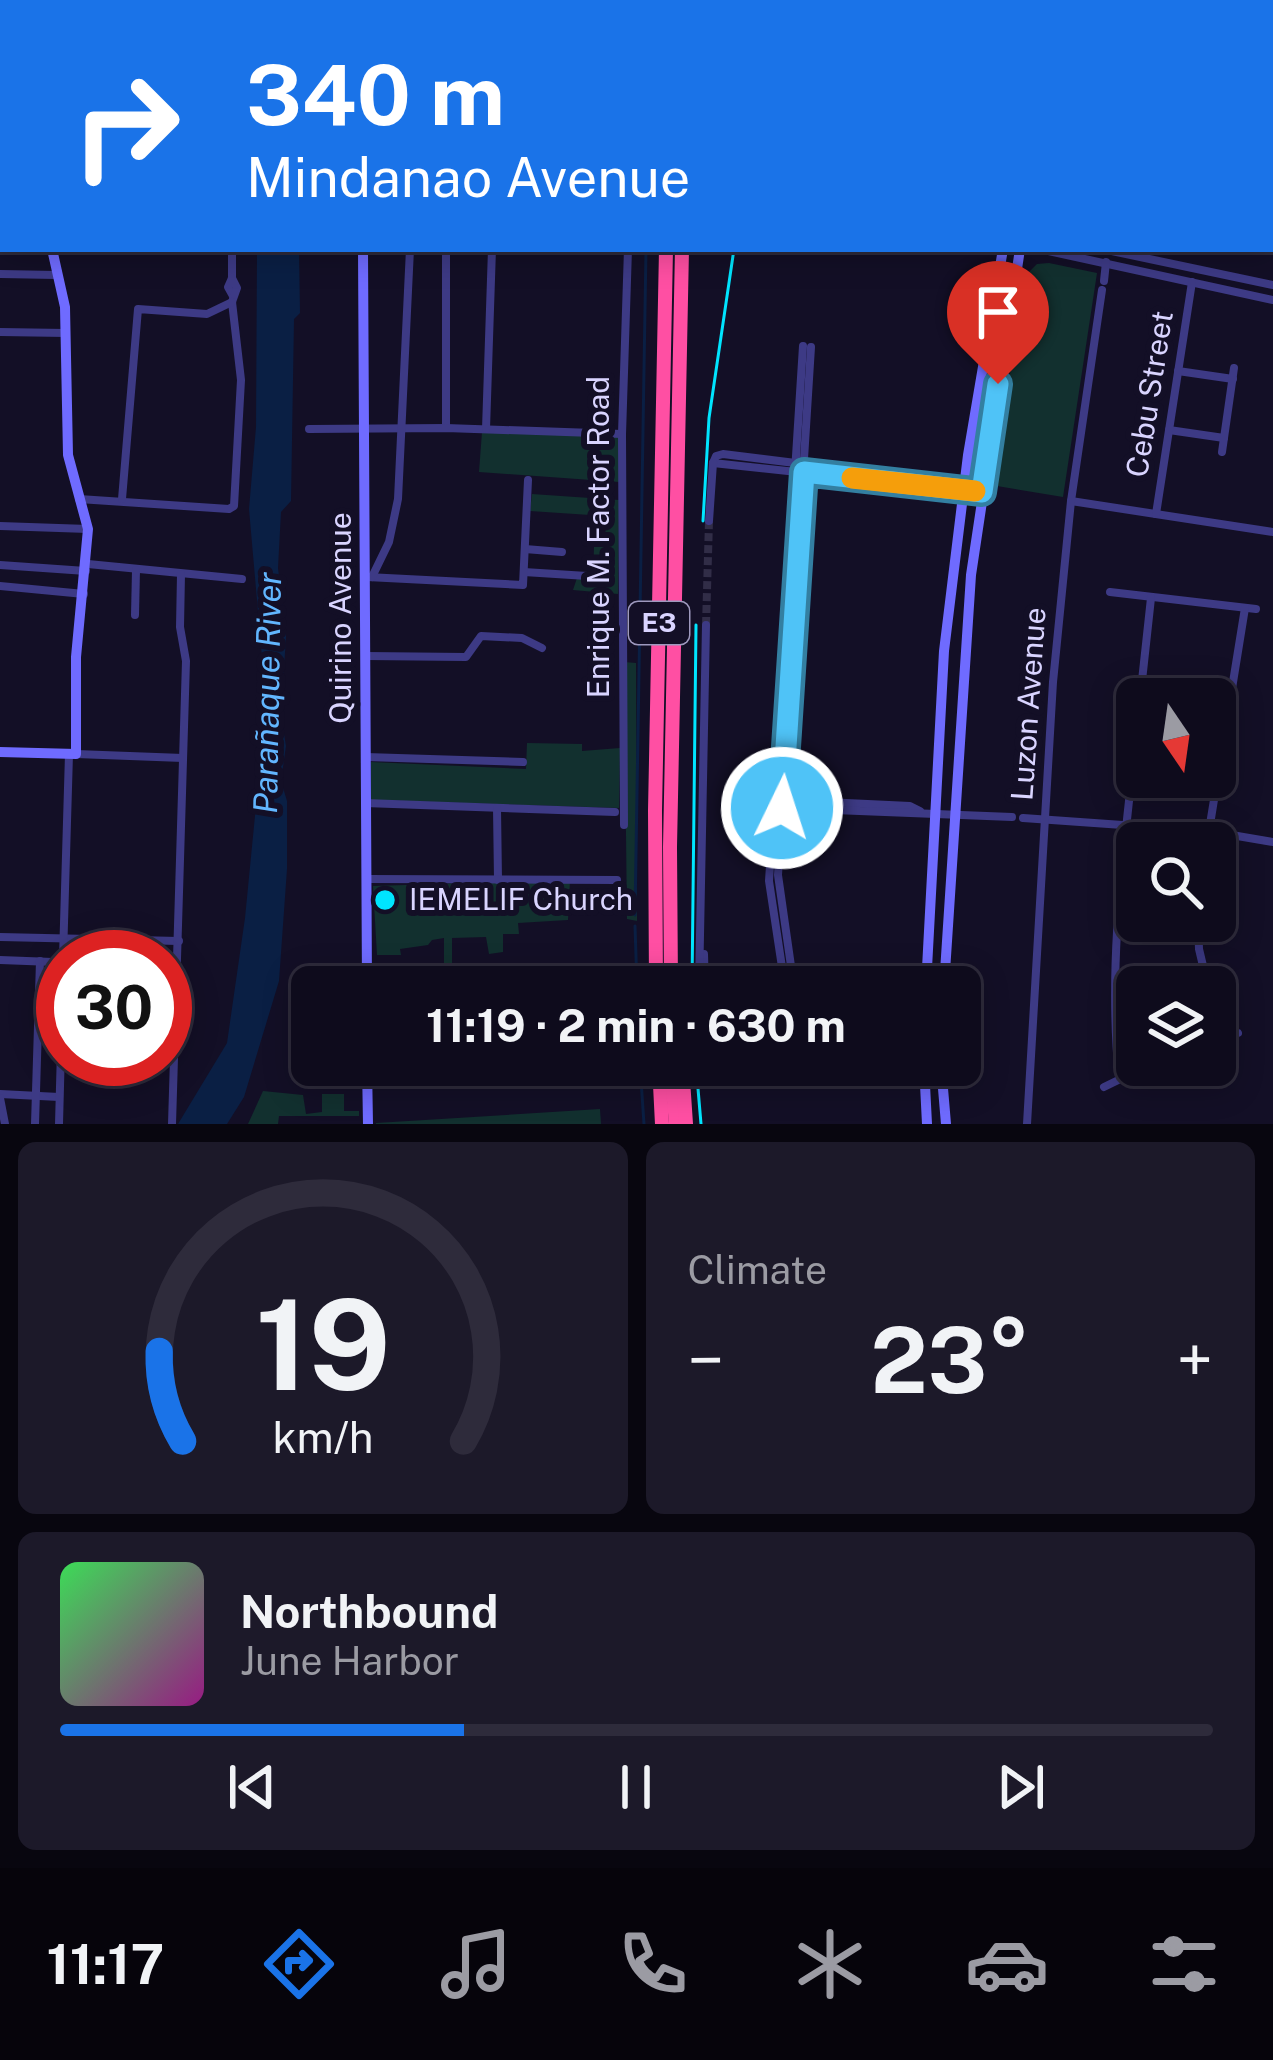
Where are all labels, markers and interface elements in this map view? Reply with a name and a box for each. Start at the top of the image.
text: 340 m [246,45,505,144]
icon: right [48,48,204,204]
text: Mindanao Avenue [246,146,690,209]
pin [947,261,1049,384]
icon: arrive [965,279,1031,345]
street label: Cebu Street [1118,308,1180,480]
street label: Enrique M. Factor Road [580,376,616,698]
street label: Quirino Avenue [322,512,358,724]
water label: Parañaque River [246,571,288,814]
road number: E3 [629,602,689,644]
street label: Luzon Avenue [1003,606,1053,802]
north arrow [1116,678,1236,798]
map controls [1116,678,1236,1086]
position arrow [719,745,845,871]
button: search [1116,822,1236,942]
place label: IEMELIF Church [409,881,633,917]
marker: IEMELIF Church [372,887,398,913]
speed limit sign: 30 [36,930,192,1086]
button: layers [1116,966,1236,1086]
text: 11:19 · 2 min · 630 m [426,999,846,1052]
text: Climate [688,1247,827,1293]
text: 19 [255,1271,391,1418]
text: 23° [870,1307,1030,1413]
text: − [688,1321,724,1399]
text: + [1176,1321,1213,1399]
text: km/h [272,1412,373,1463]
text: Northbound [240,1585,498,1638]
text: June Harbor [240,1638,459,1684]
icon: previous [219,1754,285,1820]
icon: pause [603,1754,669,1820]
icon: next [988,1754,1054,1820]
icon: directions [257,1922,341,2006]
icon: music [434,1922,518,2006]
icon: phone [611,1922,695,2006]
icon: climate [788,1922,872,2006]
icon: car [965,1922,1049,2006]
icon: filters [1142,1922,1226,2006]
text: 11:17 [47,1933,164,1996]

